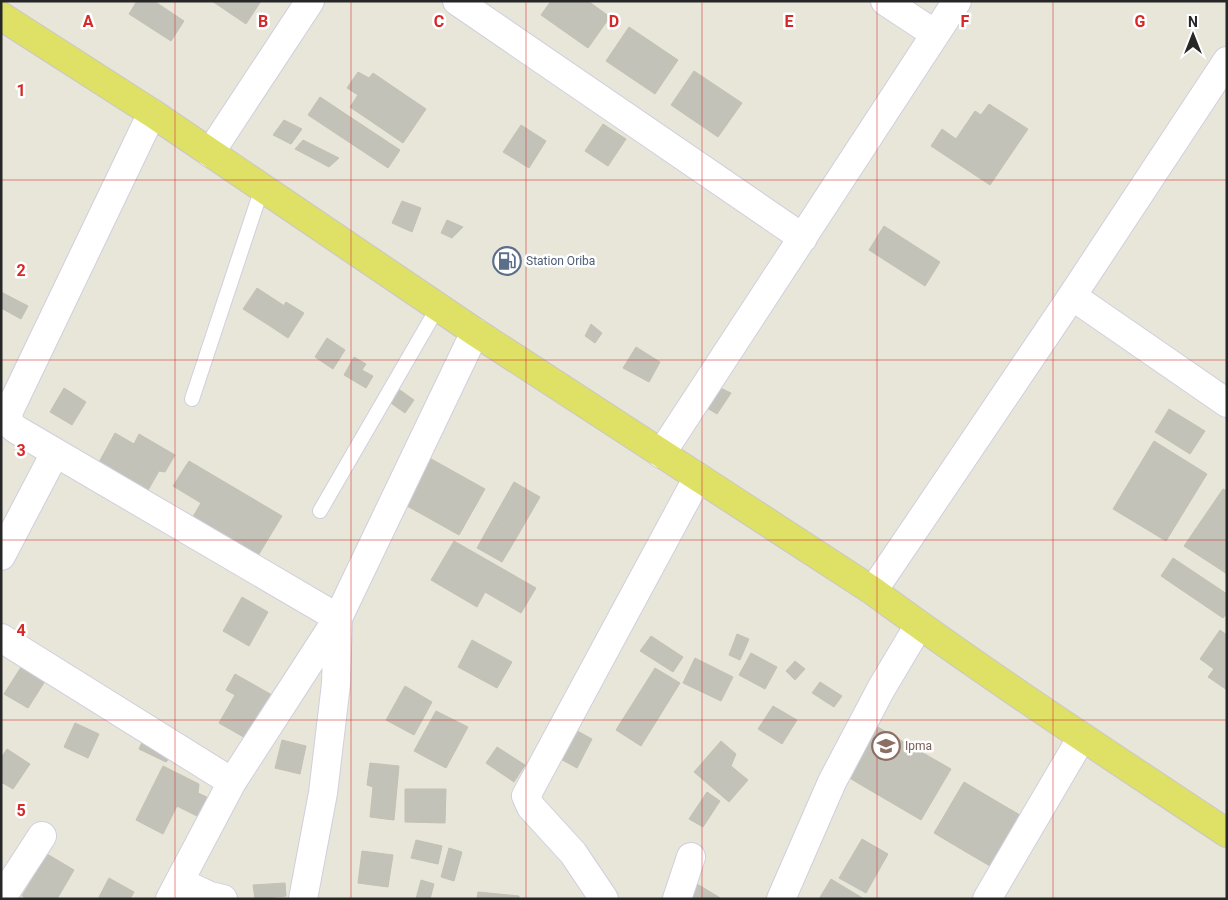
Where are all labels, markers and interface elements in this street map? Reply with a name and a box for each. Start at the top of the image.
north arrow [1168,10,1218,60]
text: A [83,12,94,31]
text: B [258,12,268,31]
text: C [434,12,444,31]
text: D [609,12,619,31]
text: E [785,12,794,31]
text: F [961,12,970,31]
text: G [1135,12,1146,31]
text: N [1188,14,1198,30]
text: 1 [16,81,26,100]
fuel station icon: Station Oriba [492,246,522,276]
place label: Station Oriba [526,254,595,268]
text: 2 [16,261,26,280]
text: 3 [16,441,26,460]
text: 4 [16,621,26,640]
school or university icon: Ipma [871,731,901,761]
place label: Ipma [905,739,932,753]
text: 5 [16,801,26,820]

